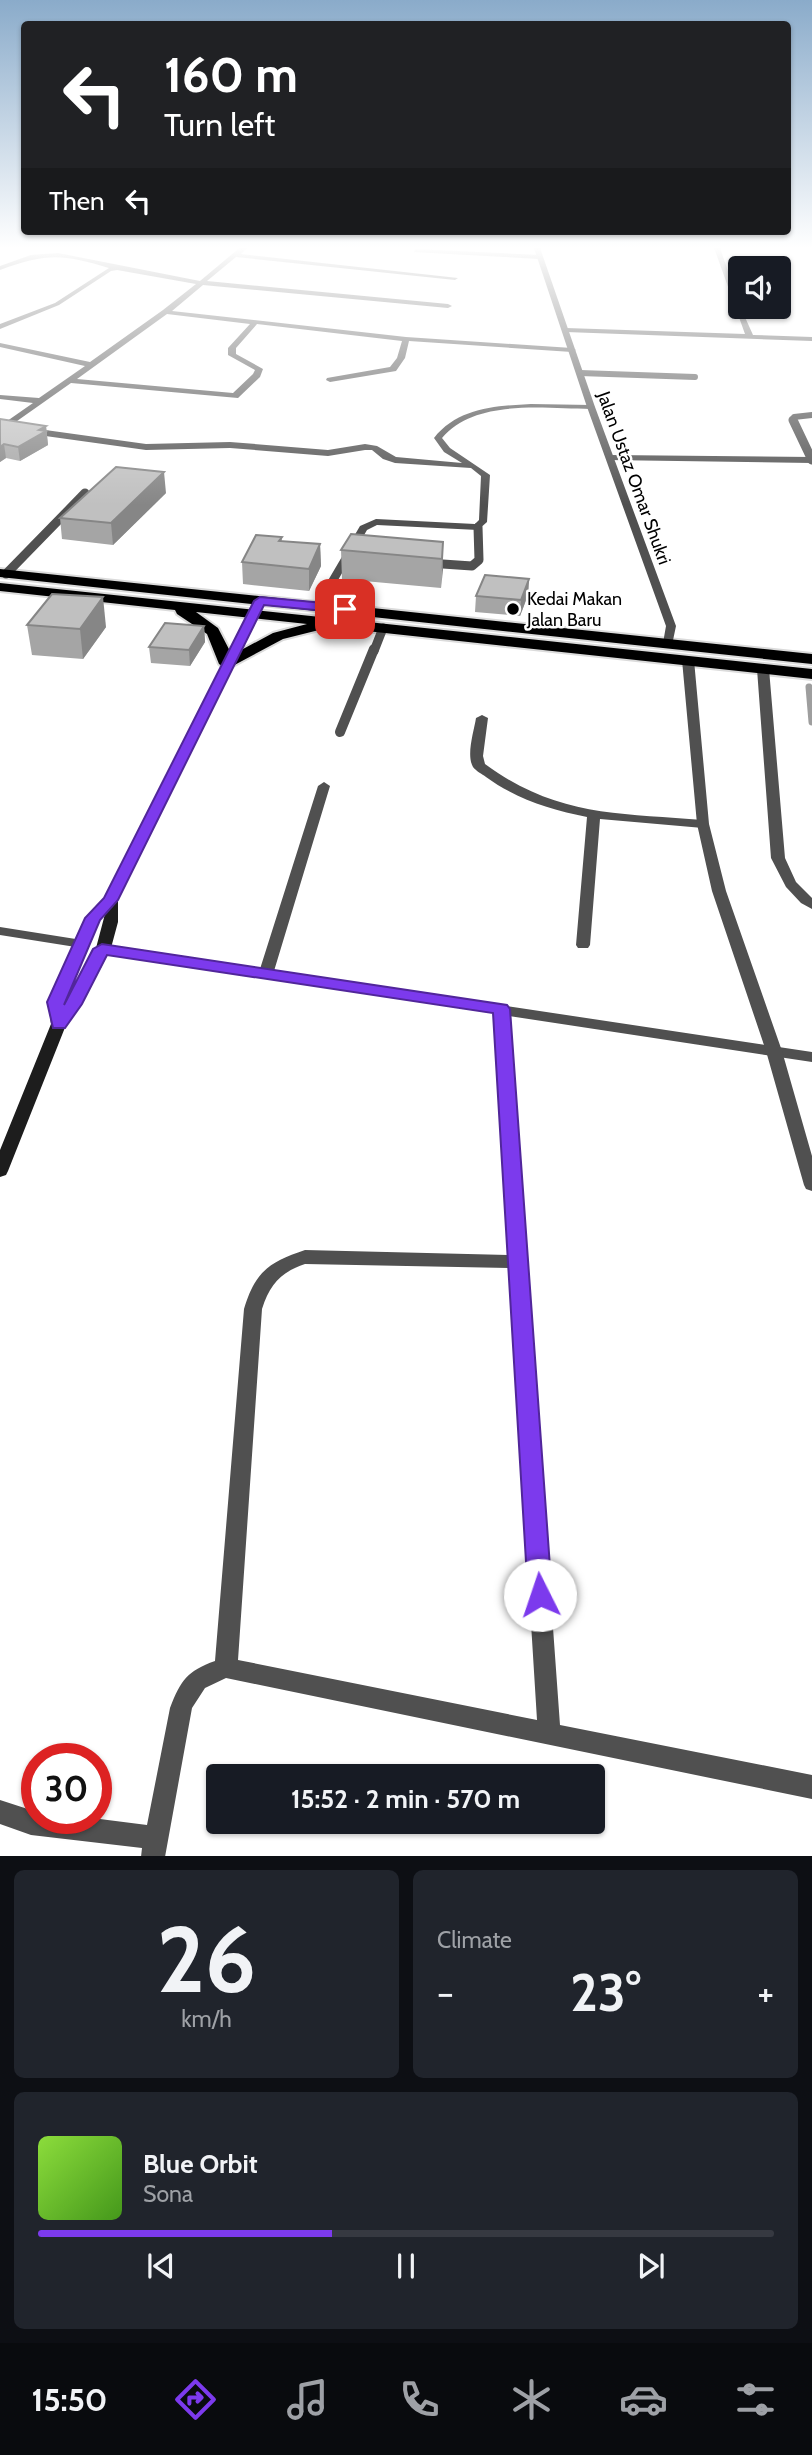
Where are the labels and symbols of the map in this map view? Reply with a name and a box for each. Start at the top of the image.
street label: Jalan Ustaz Omar Shukri [592,388,676,568]
pin [315,579,375,639]
place label: Kedai Makan Jalan Baru [526,588,622,631]
marker: Kedai Makan Jalan Baru [505,601,521,617]
position arrow [503,1558,577,1632]
speed limit sign: 30 [21,1743,112,1834]

